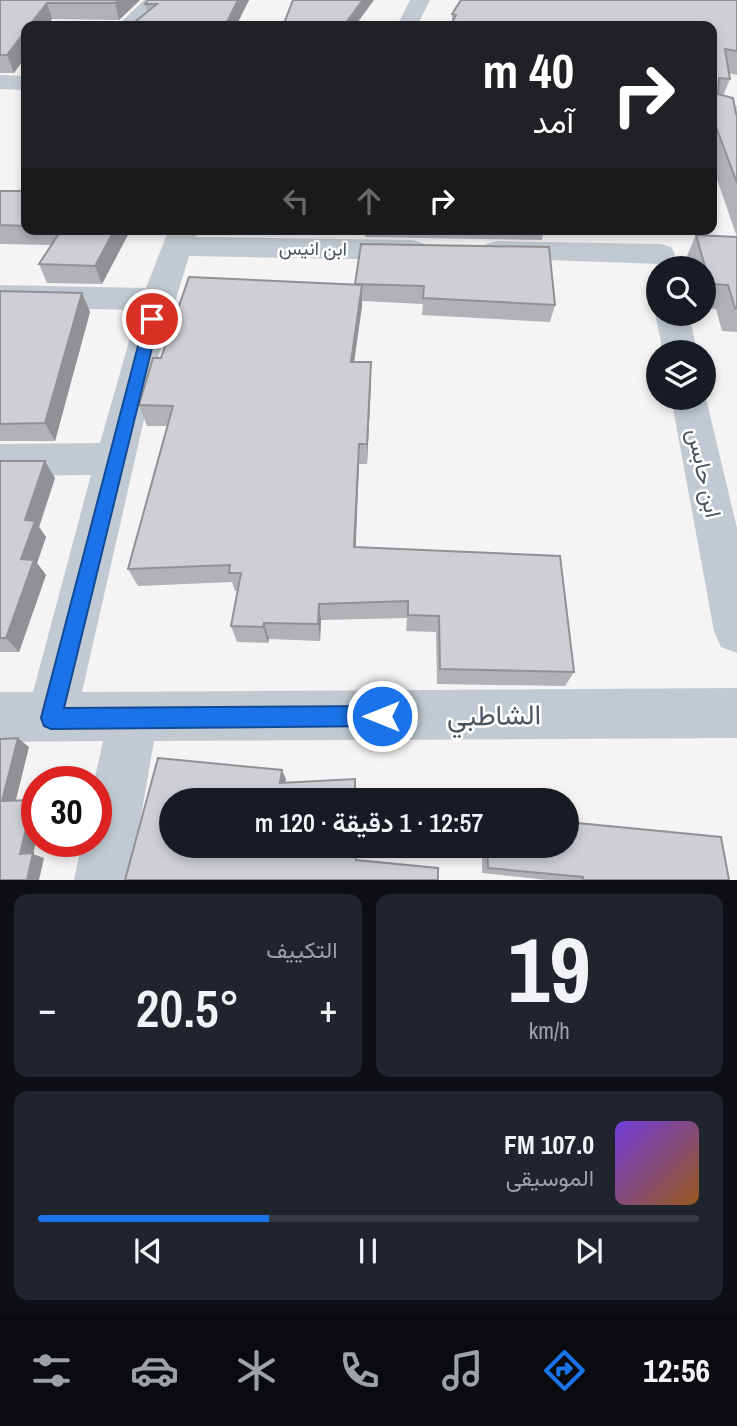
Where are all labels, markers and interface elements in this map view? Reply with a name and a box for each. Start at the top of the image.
text: 40 m [482,37,574,103]
icon: right [598,49,689,140]
text: آمد [533,100,574,143]
icon: left [277,182,315,220]
icon: ahead [350,182,388,220]
icon: right [423,182,461,220]
street label: ابن انيس [279,234,347,262]
map controls [646,256,716,410]
button: search [646,256,716,326]
pin [122,289,182,349]
icon: arrive [133,300,171,338]
button: layers [646,340,716,410]
street label: ابن حابس [680,425,730,521]
position arrow [345,679,419,753]
street label: الشاطبي [447,695,542,739]
speed limit sign: 30 [21,766,112,857]
text: 12:57 · 1 دقيقة · 120 m [255,805,483,840]
text: 19 [508,908,591,1030]
text: التكييف [266,934,338,965]
text: 20.5° [136,973,240,1043]
text: − [38,983,56,1034]
text: + [319,983,337,1034]
text: km/h [529,1015,570,1046]
text: 107.0 FM [504,1127,594,1162]
text: الموسيقى [506,1162,594,1193]
icon: previous [129,1232,167,1270]
icon: pause [349,1232,387,1270]
icon: next [570,1232,608,1270]
icon: filters [27,1346,76,1395]
icon: car [130,1346,179,1395]
icon: climate [232,1346,281,1395]
icon: phone [335,1346,384,1395]
icon: music [438,1346,487,1395]
icon: directions [540,1346,589,1395]
text: 12:56 [643,1349,710,1392]

